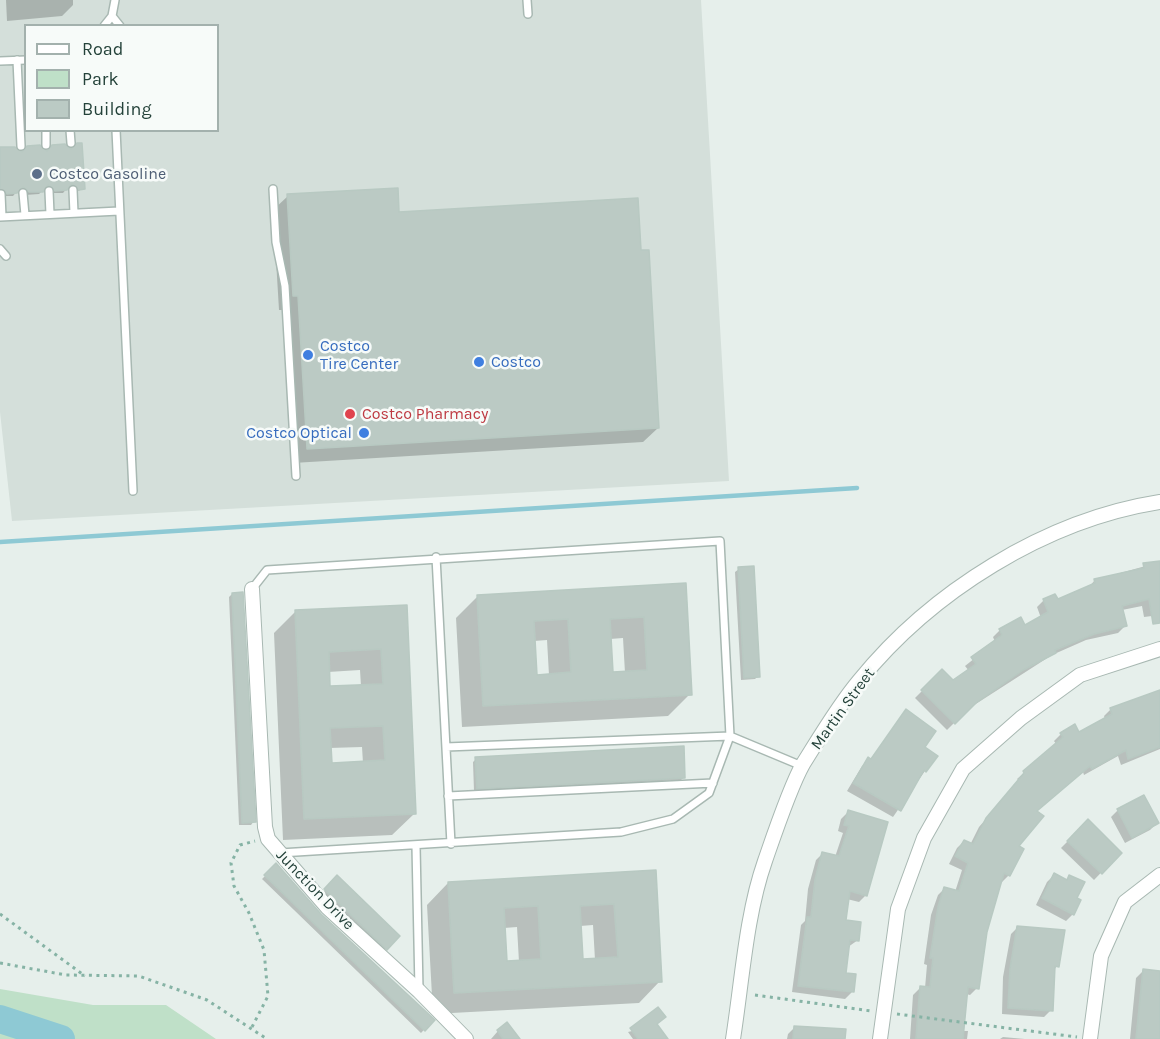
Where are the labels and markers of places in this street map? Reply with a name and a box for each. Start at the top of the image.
place label: Costco Gasoline [49,164,166,184]
marker: Costco Gasoline [30,167,44,181]
place label: Costco Tire Center [320,336,398,374]
marker: Costco Tire Center [301,348,315,362]
place label: Costco [491,352,541,372]
marker: Costco [472,355,486,369]
place label: Costco Pharmacy [362,404,488,424]
marker: Costco Pharmacy [343,407,357,421]
place label: Costco Optical [246,423,352,443]
marker: Costco Optical [357,426,371,440]

